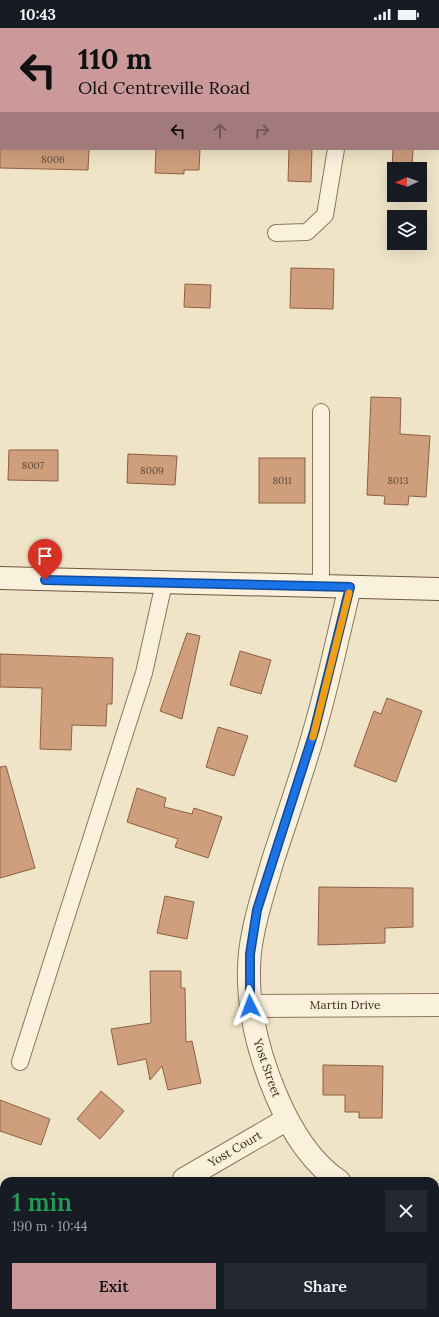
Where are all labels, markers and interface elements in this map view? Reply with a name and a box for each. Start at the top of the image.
text: 10:43 [20,5,56,24]
text: 110 m [78,41,152,77]
icon: left [12,44,64,96]
text: Old Centreville Road [78,76,250,99]
icon: left [167,120,189,142]
icon: ahead [209,120,231,142]
icon: right [251,120,273,142]
house number: 8006 [41,153,65,166]
north arrow [387,162,427,202]
map controls [387,162,427,250]
button: layers [387,210,427,250]
house number: 8007 [22,459,45,472]
house number: 8009 [140,464,164,477]
house number: 8011 [272,474,292,487]
house number: 8013 [387,474,409,487]
pin [28,539,62,580]
icon: arrive [34,545,56,567]
position arrow [229,985,271,1027]
street label: Martin Drive [310,997,381,1012]
street label: Yost Street [250,1036,285,1100]
street label: Yost Court [204,1127,265,1170]
text: 1 min [12,1187,72,1218]
button: close [385,1190,427,1232]
text: 190 m · 10:44 [12,1218,88,1235]
button: Exit [12,1263,216,1309]
button: Share [224,1263,427,1309]

